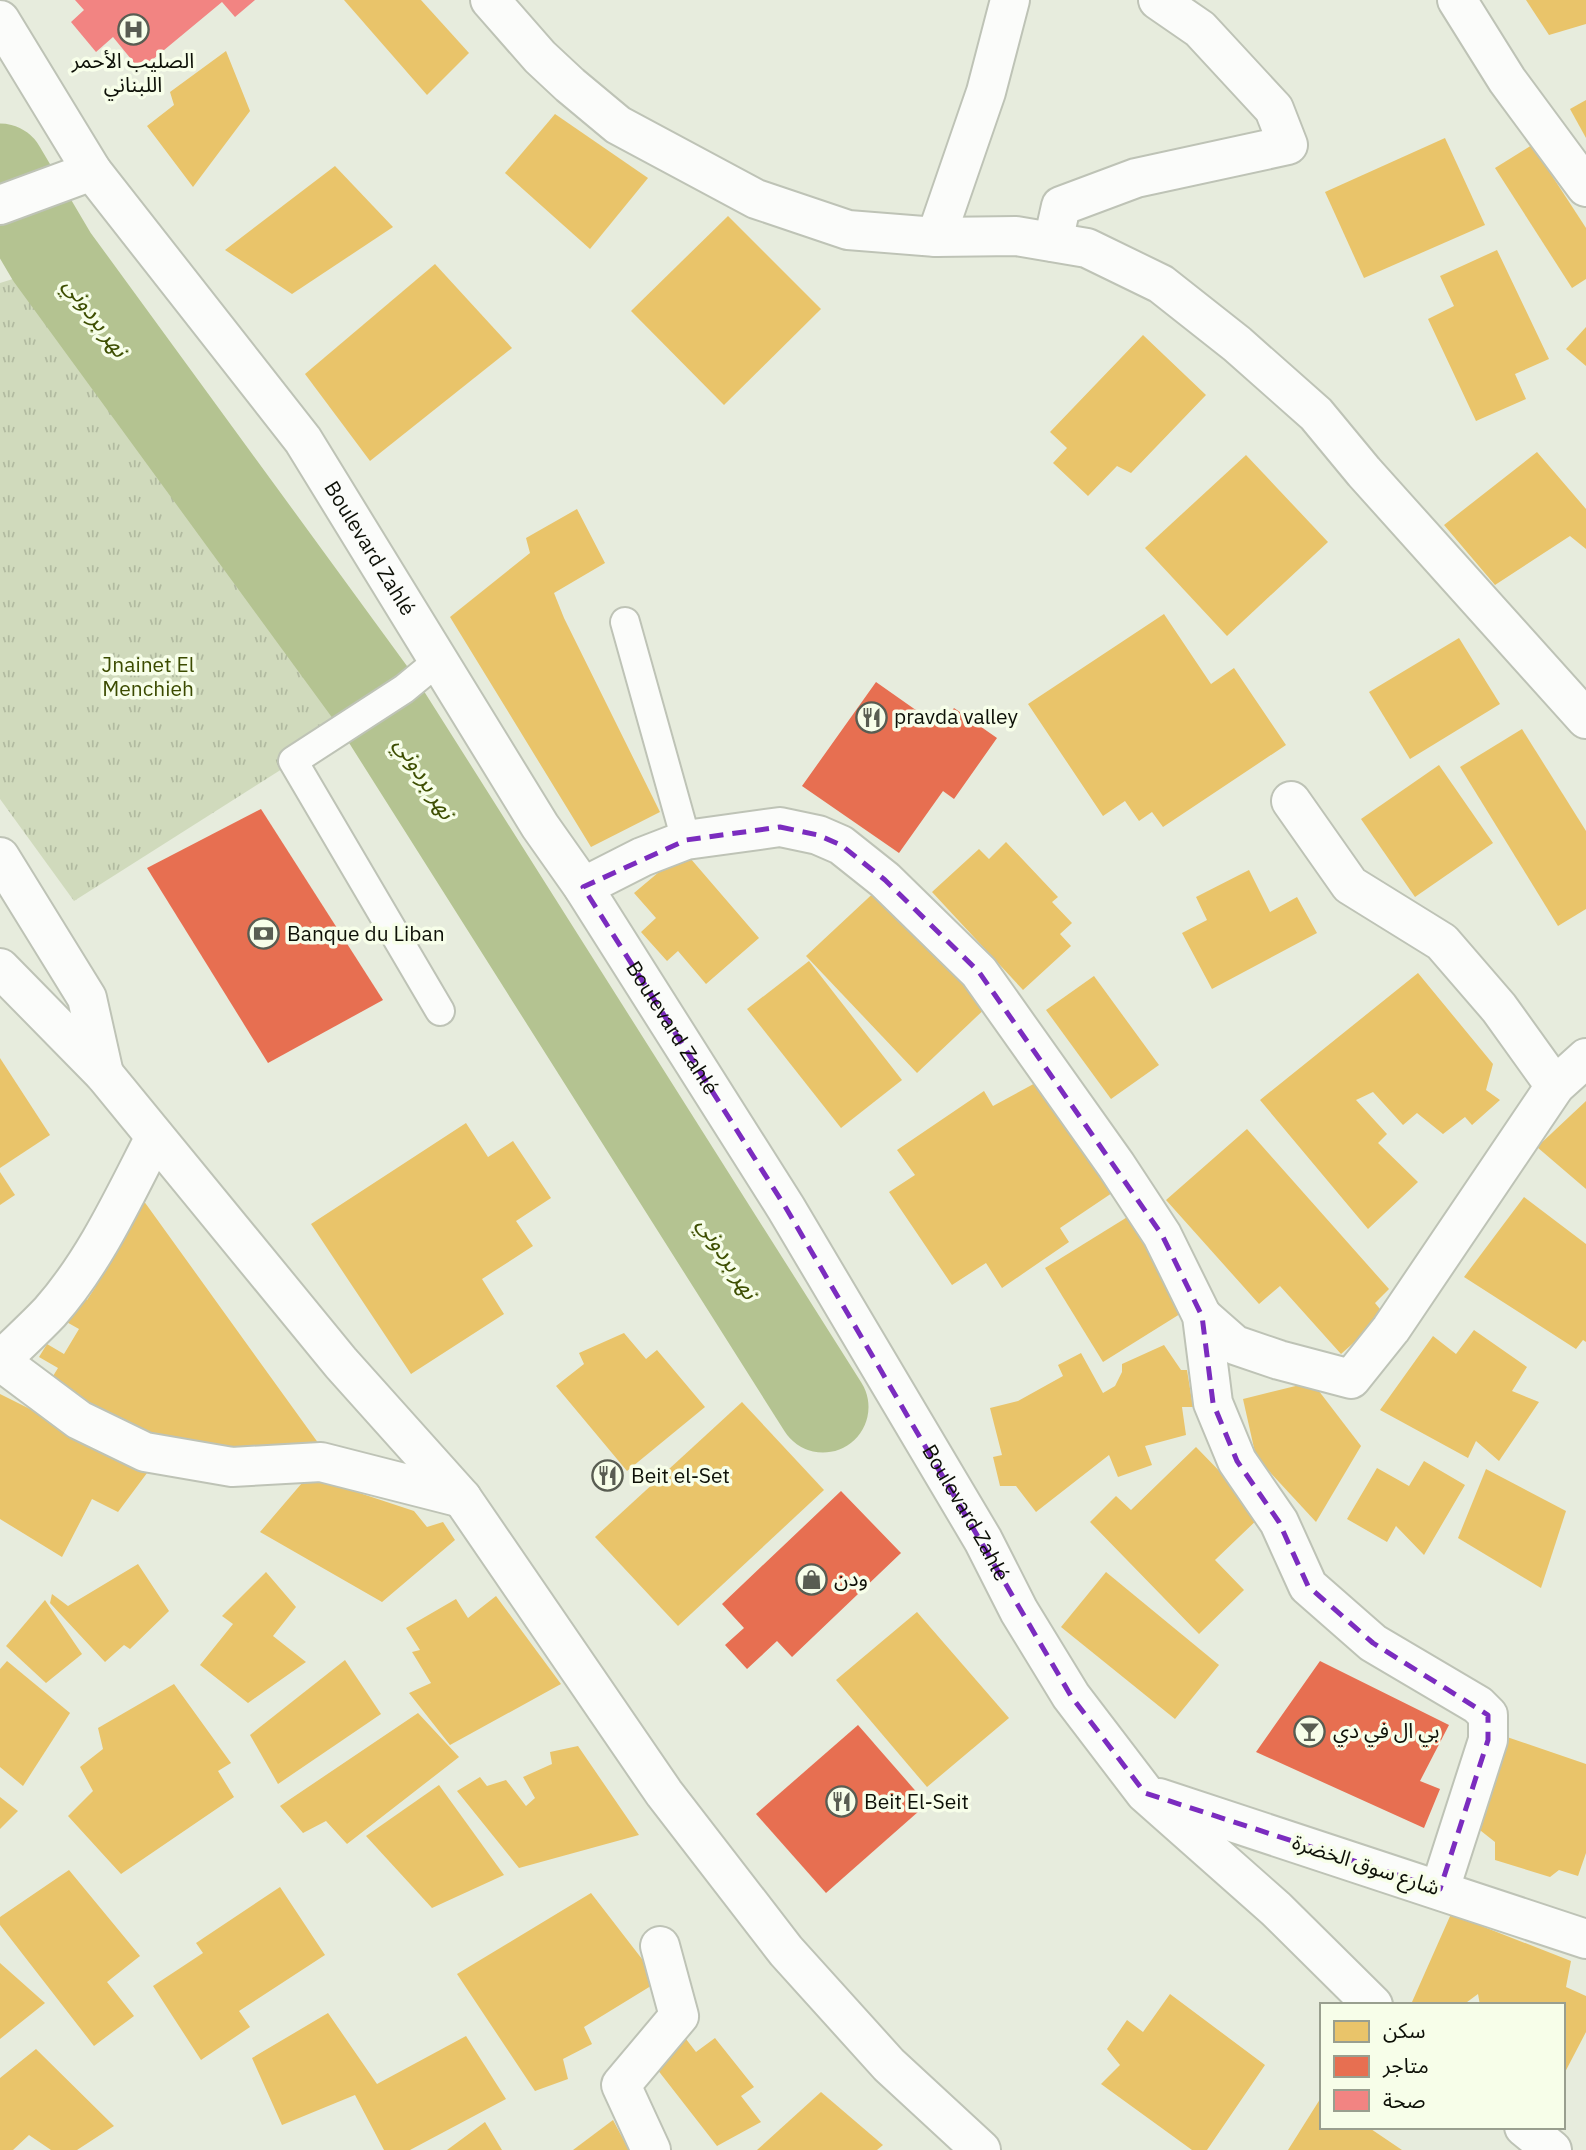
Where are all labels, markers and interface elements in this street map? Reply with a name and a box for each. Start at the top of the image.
hospital icon: الصليب الأحمر اللبناني [116,12,150,46]
place label: الصليب الأحمر اللبناني [71,46,194,101]
water label: نهر بردوني [54,271,137,366]
street label: Boulevard Zahlé [318,475,422,621]
park label: Jnainet El Menchieh [102,650,195,702]
restaurant icon: pravda valley [854,700,888,734]
place label: pravda valley [894,702,1018,730]
water label: نهر بردوني [385,731,464,828]
bank icon: Banque du Liban [247,917,281,951]
place label: Banque du Liban [287,919,445,947]
street label: Boulevard Zahlé [620,955,726,1100]
water label: نهر بردوني [688,1211,767,1308]
street label: Boulevard Zahlé [916,1439,1016,1586]
restaurant icon: Beit el-Set [591,1459,625,1493]
place label: Beit el-Set [631,1461,730,1489]
shop icon: ودن [794,1562,828,1596]
place label: ودن [834,1564,868,1592]
bar icon: بي ال في دي [1293,1714,1327,1748]
place label: بي ال في دي [1333,1716,1439,1747]
restaurant icon: Beit El-Seit [824,1785,858,1819]
place label: Beit El-Seit [864,1787,969,1815]
street label: شارع سوق الخضرة [1289,1827,1443,1903]
legend [1320,2003,1565,2129]
text: سكن [1383,2016,1425,2044]
text: متاجر [1382,2051,1429,2079]
text: صحة [1383,2086,1426,2114]

